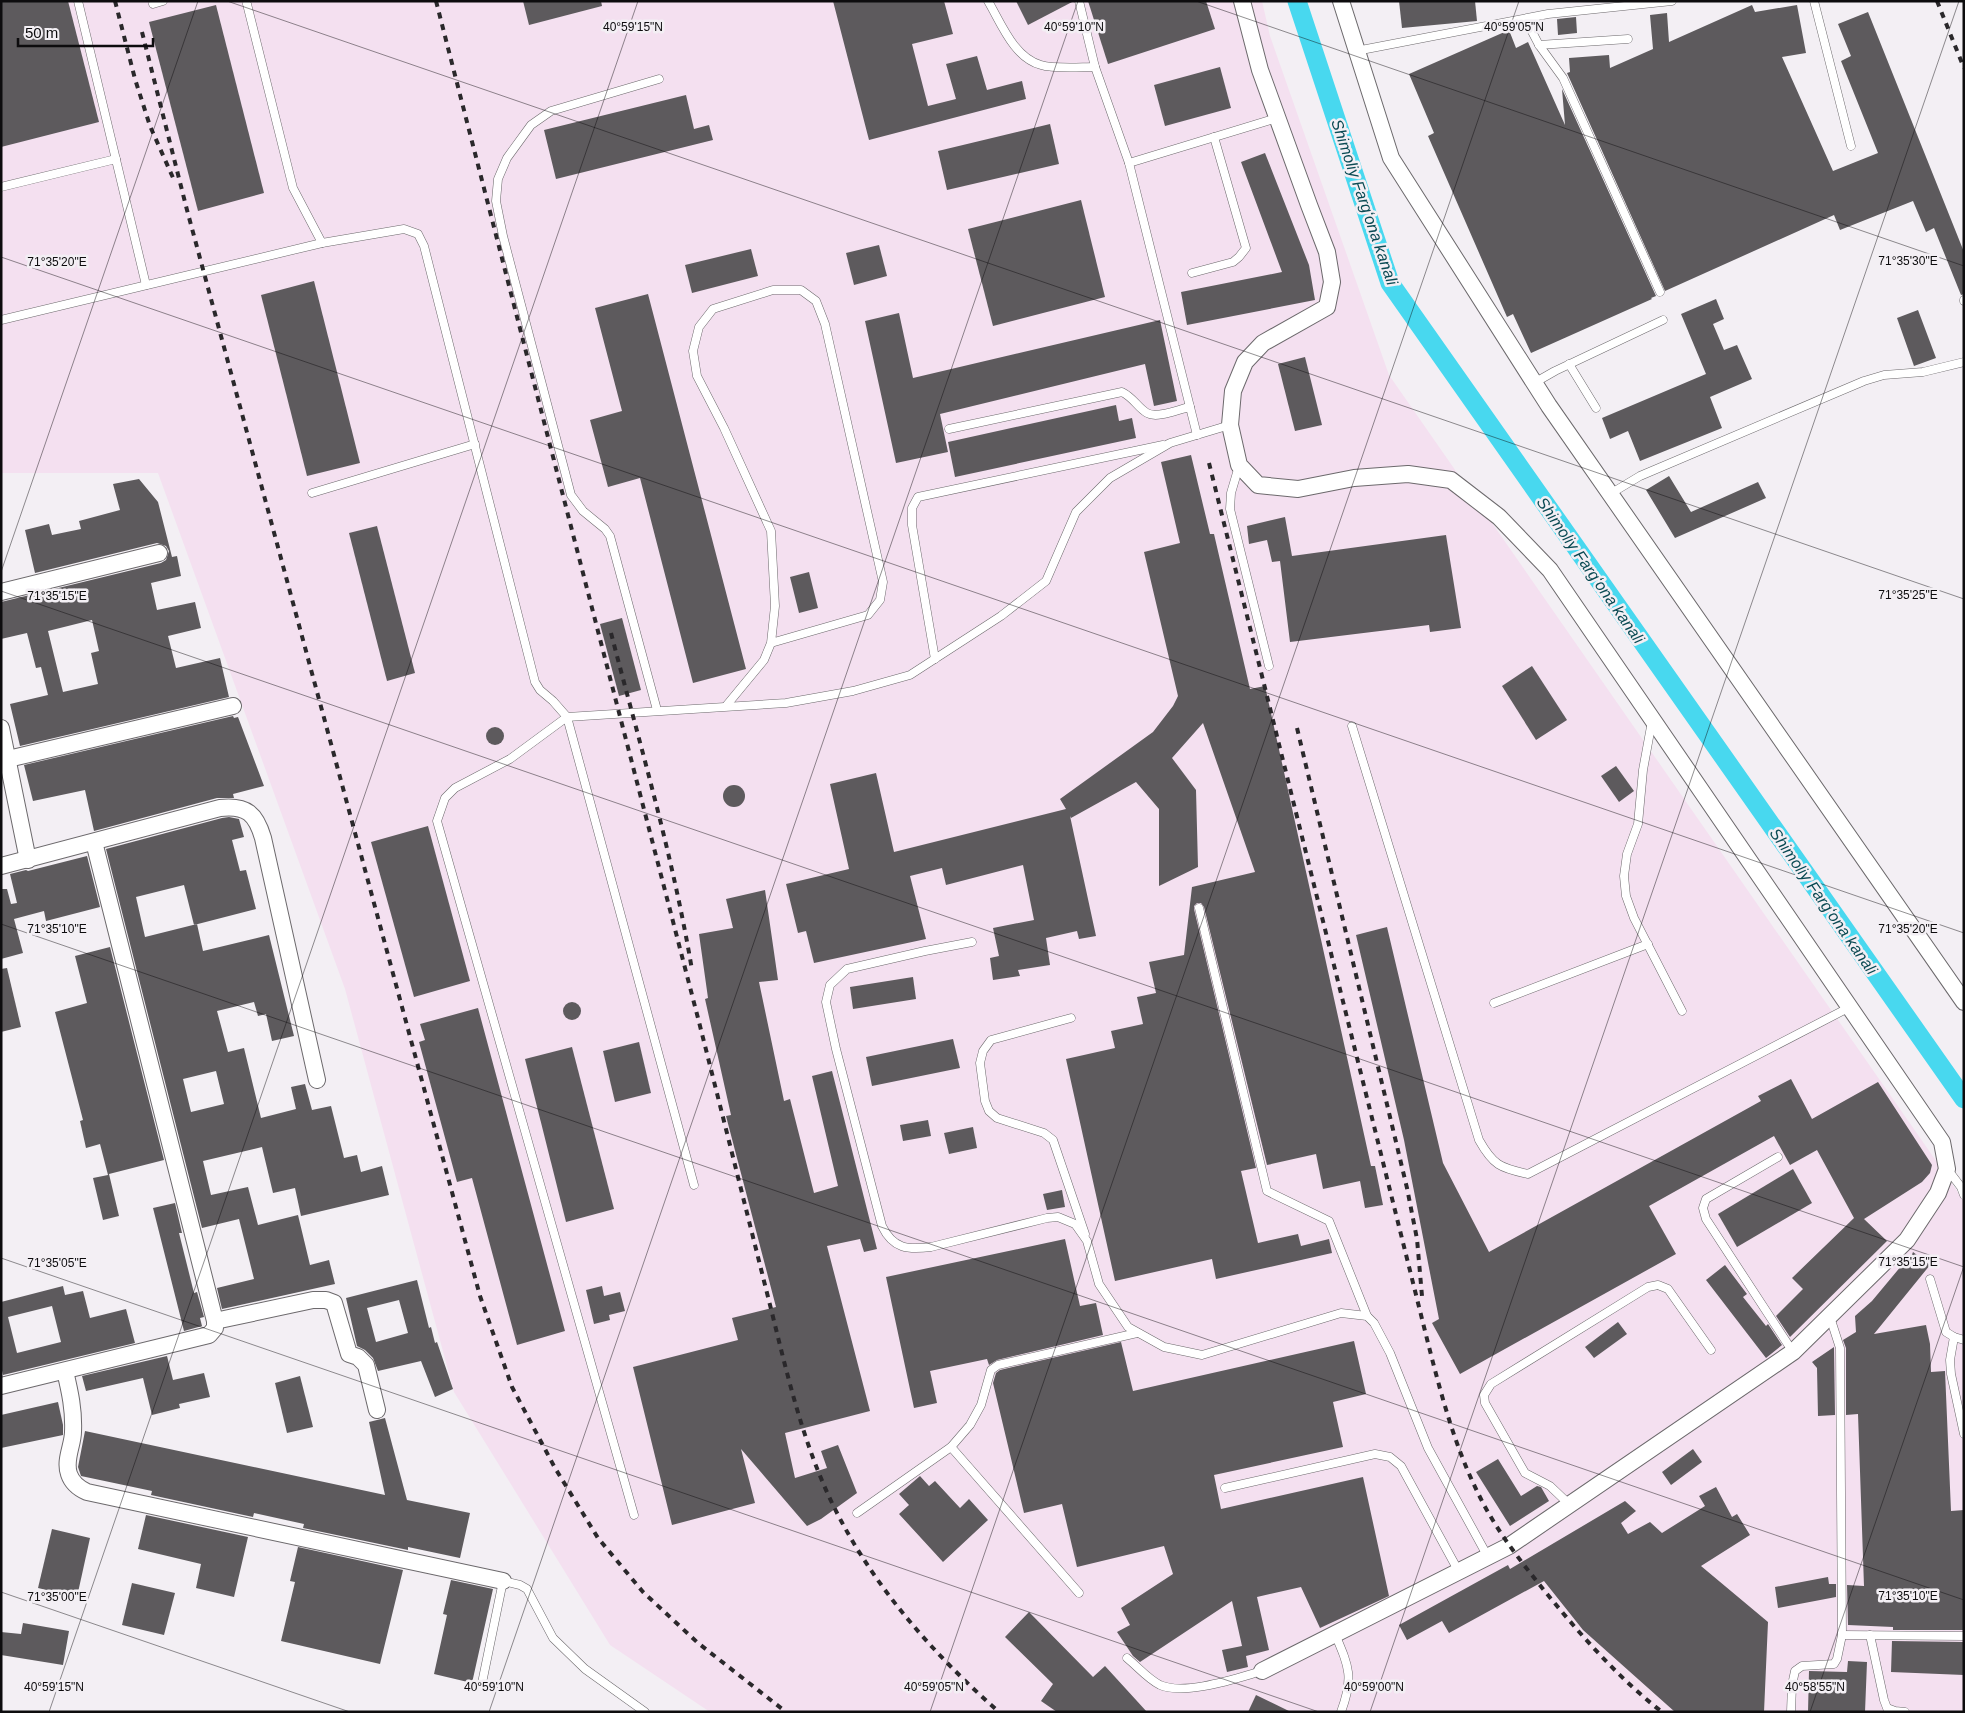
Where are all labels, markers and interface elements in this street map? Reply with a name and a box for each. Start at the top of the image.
scale bar [18,15,152,47]
text: 40°59'15"N [603,20,663,34]
text: 40°59'10"N [1044,20,1104,34]
text: 40°59'05"N [1484,20,1544,34]
text: 50 m [25,24,58,41]
water label: Shimoliy Fargʻona kanali [1328,117,1401,288]
text: 71°35'30"E [1878,254,1938,268]
text: 71°35'20"E [27,255,87,269]
water label: Shimoliy Fargʻona kanali [1534,494,1648,647]
text: 71°35'25"E [1878,588,1938,602]
text: 71°35'15"E [27,589,87,603]
water label: Shimoliy Fargʻona kanali [1767,825,1881,978]
text: 71°35'10"E [27,922,87,936]
text: 71°35'20"E [1878,922,1938,936]
text: 71°35'15"E [1878,1255,1938,1269]
text: 71°35'05"E [27,1256,87,1270]
text: 71°35'10"E [1878,1589,1938,1603]
text: 71°35'00"E [27,1590,87,1604]
text: 40°59'15"N [24,1680,84,1694]
text: 40°59'10"N [464,1680,524,1694]
text: 40°59'05"N [904,1680,964,1694]
text: 40°59'00"N [1344,1680,1404,1694]
text: 40°58'55"N [1785,1680,1845,1694]

